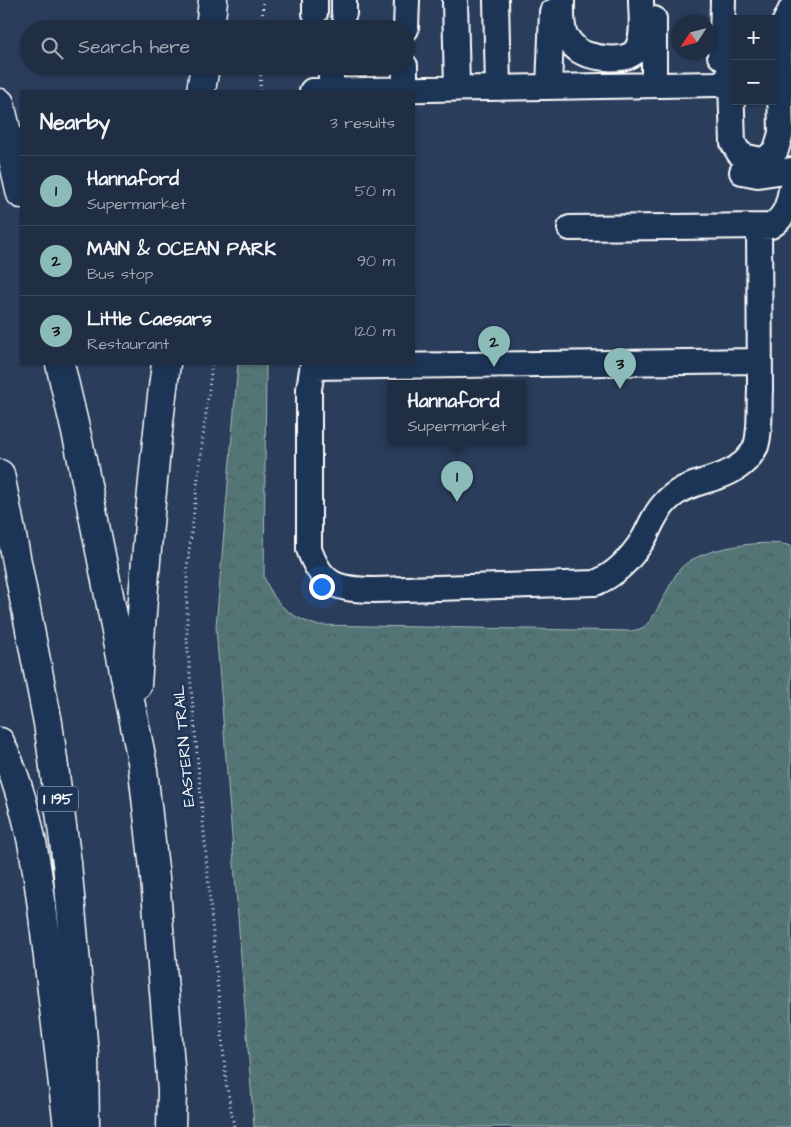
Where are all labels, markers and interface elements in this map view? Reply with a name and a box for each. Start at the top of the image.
north arrow [671,15,716,60]
map controls [731,15,776,105]
button: + [731,15,776,60]
search box [20,20,415,75]
icon: search [38,34,66,62]
text: Search here [78,34,190,61]
button: − [731,60,776,105]
text: Nearby [40,108,110,137]
text: 3 results [330,112,395,134]
text: Hannaford [87,166,179,193]
text: 1 [55,180,57,202]
text: 50 m [355,180,395,202]
text: Supermarket [87,193,186,215]
text: MAIN & OCEAN PARK [87,236,276,263]
text: 2 [51,250,61,272]
text: 90 m [357,250,395,272]
text: Bus stop [87,263,153,285]
text: Little Caesars [87,306,212,333]
text: 3 [52,320,60,342]
text: 120 m [355,320,395,342]
pin: 2 [478,326,510,367]
text: Restaurant [87,333,169,355]
pin: 3 [604,348,636,389]
popup [388,380,526,445]
text: Hannaford [407,388,499,415]
text: Supermarket [407,415,507,437]
pin: 1 [441,461,473,502]
your location [309,574,335,600]
street label: EASTERN TRAIL [168,684,200,808]
road number: I 195 [38,786,78,812]

